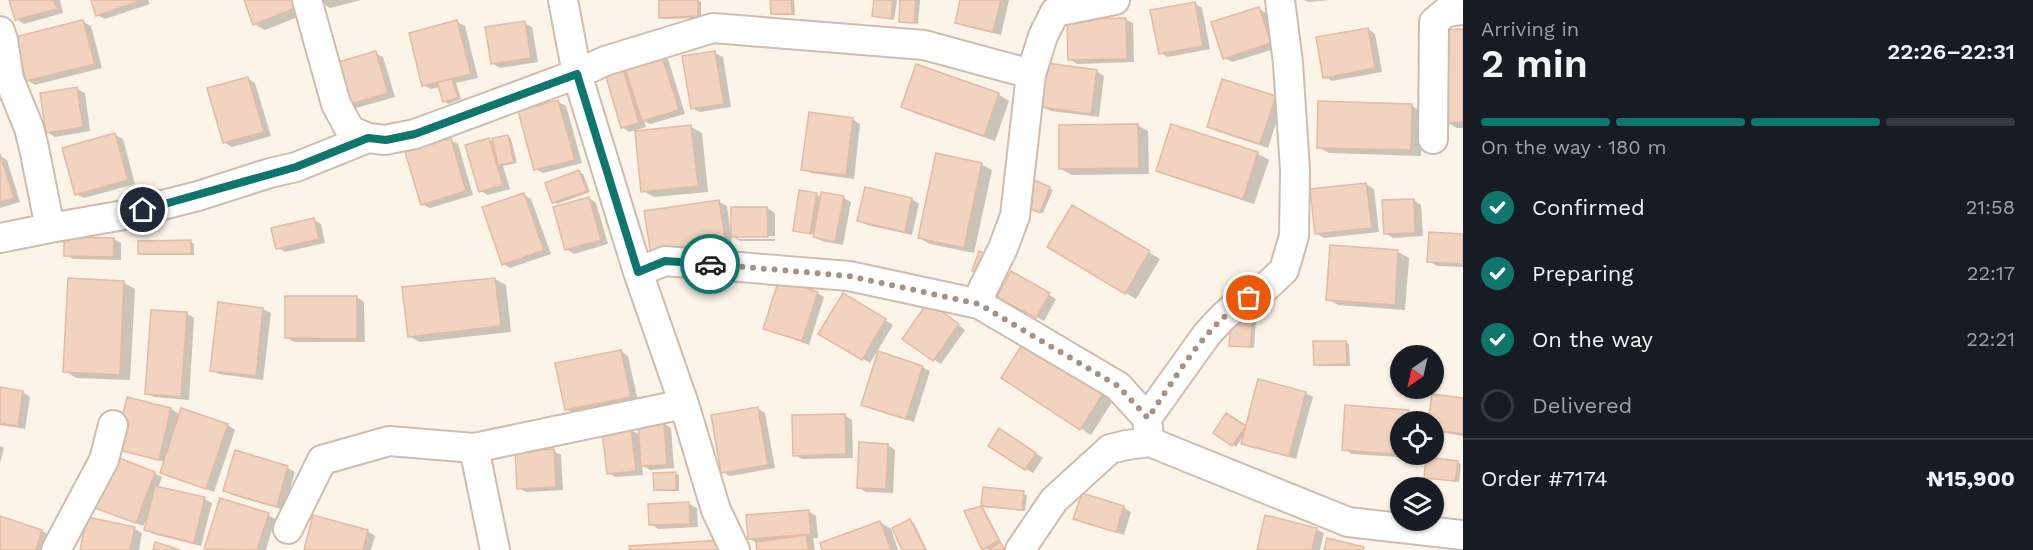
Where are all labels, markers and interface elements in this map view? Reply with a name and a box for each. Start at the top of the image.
text: Arriving in [1481,17,1579,41]
text: 22:26–22:31 [1887,39,2015,64]
text: 2 min [1481,41,1588,86]
text: On the way · 180 m [1481,135,1667,159]
pin [117,184,168,235]
icon: check [1481,191,1514,224]
icon: home [126,193,159,226]
text: Confirmed [1532,195,1645,220]
text: 21:58 [1966,195,2015,219]
courier [680,234,740,294]
icon: car [694,248,727,281]
icon: check [1481,257,1514,290]
text: Preparing [1532,261,1633,286]
text: 22:17 [1967,261,2015,285]
pin [1223,272,1274,323]
icon: bag [1232,281,1265,314]
icon: check [1481,323,1514,356]
text: On the way [1532,327,1653,352]
text: 22:21 [1966,327,2015,351]
north arrow [1390,345,1444,399]
map controls [1390,345,1444,531]
text: Delivered [1532,393,1632,418]
button: locate [1390,411,1444,465]
text: Order #7174 [1481,466,1608,491]
text: ₦15,900 [1926,466,2015,491]
button: layers [1390,477,1444,531]

